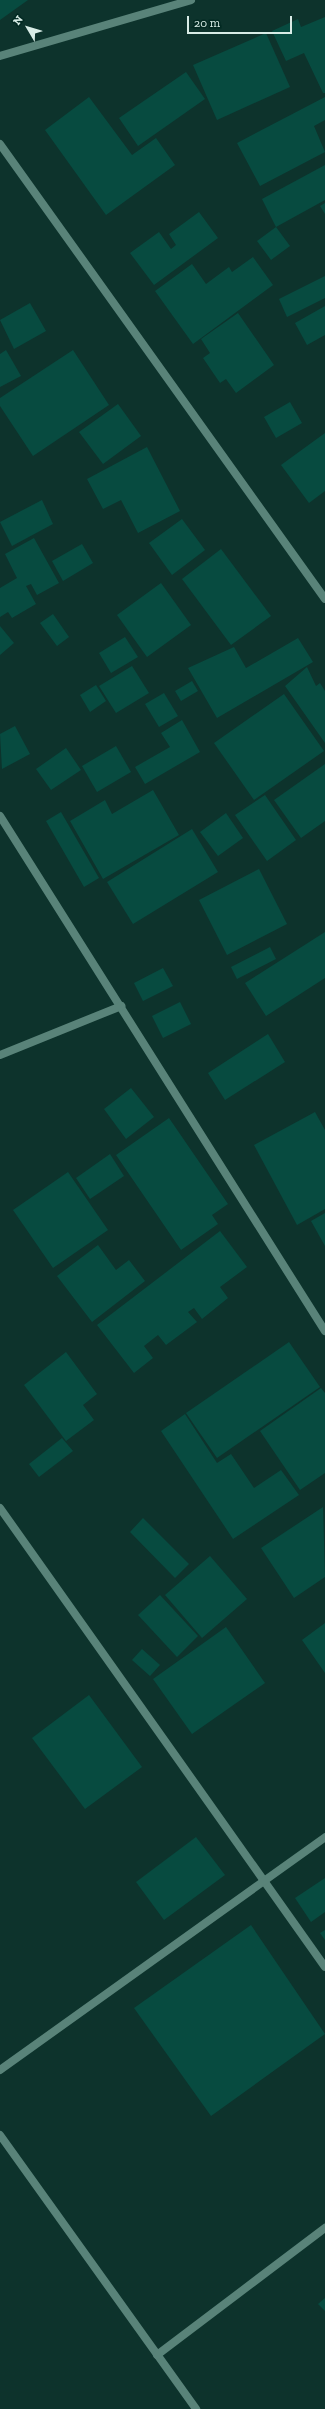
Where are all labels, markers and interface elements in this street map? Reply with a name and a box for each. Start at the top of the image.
north arrow [8,8,48,48]
scale bar [189,8,294,34]
text: N [10,13,26,28]
text: 20 m [194,16,220,30]

